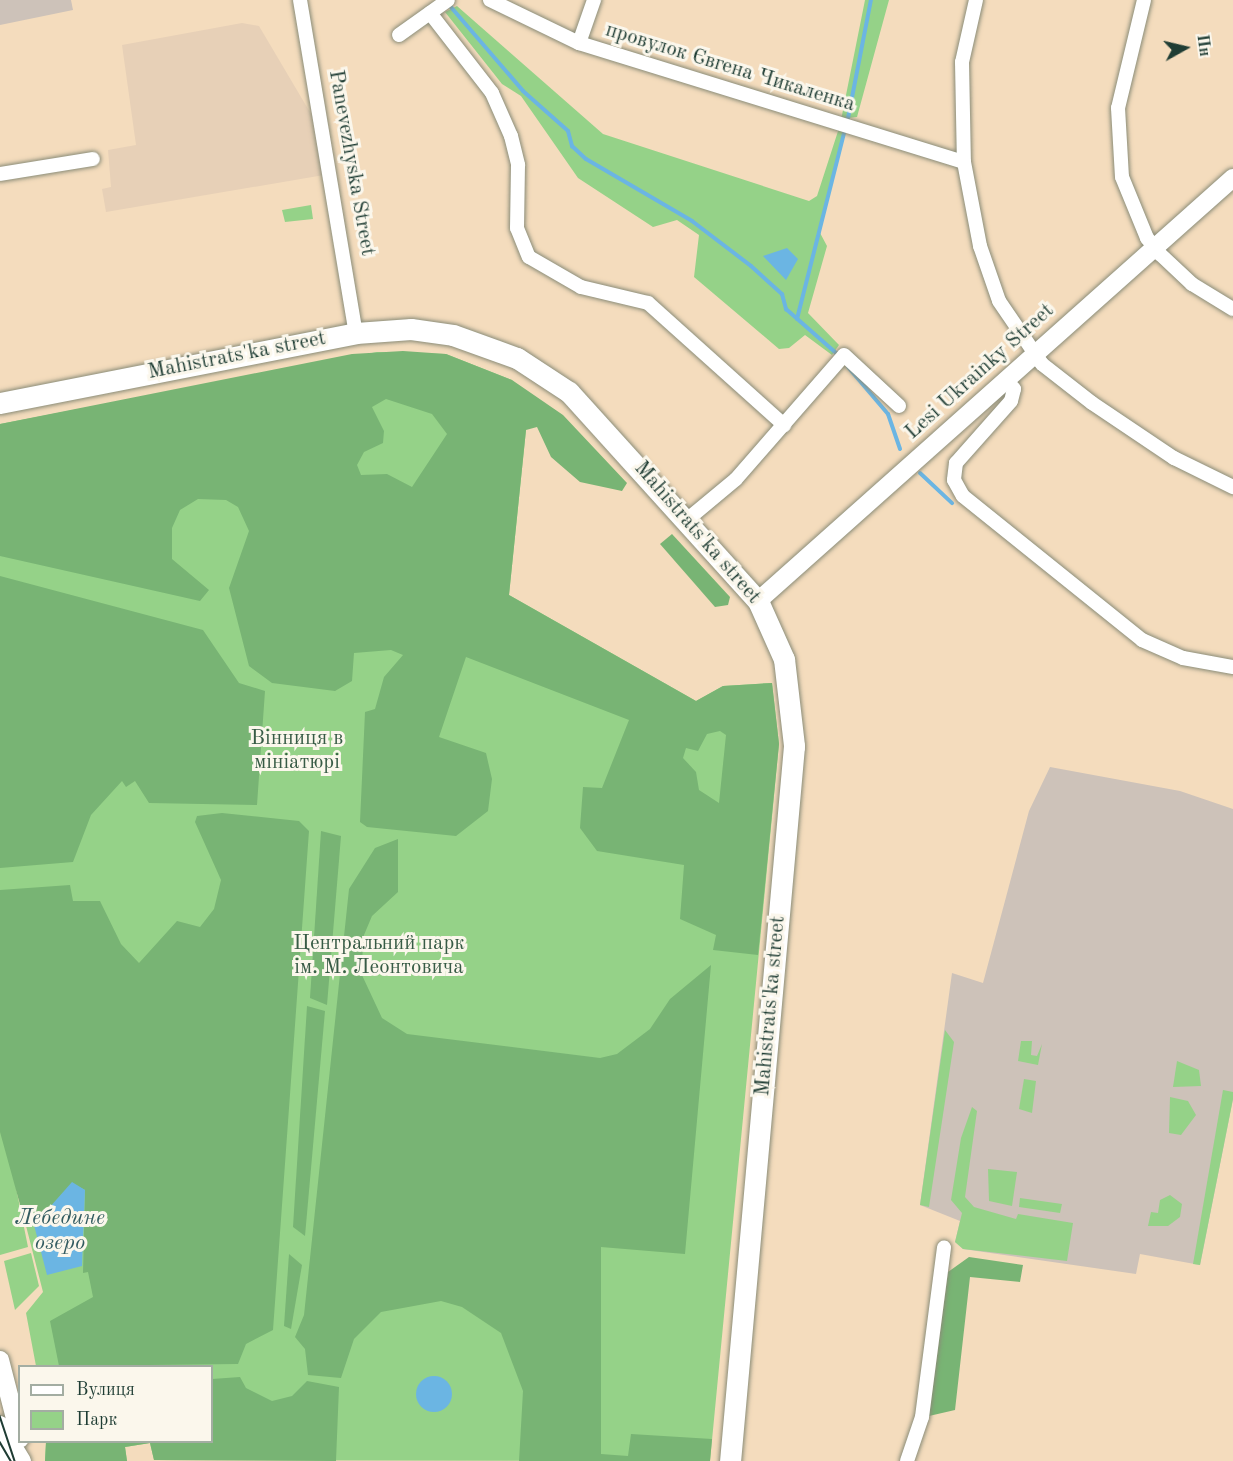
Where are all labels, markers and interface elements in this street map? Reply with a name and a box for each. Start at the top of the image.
street label: провулок Євгена Чикаленка [602,18,858,118]
north arrow [1155,18,1215,78]
text: Пн [1193,33,1212,58]
street label: Panevezhyska Street [322,68,380,258]
street label: Lesi Ukrainky Street [900,299,1060,445]
street label: Mahistrats'ka street [146,326,328,386]
street label: Mahistrats'ka street [628,456,766,610]
park label: Вінниця в мініатюрі [251,726,343,776]
street label: Mahistrats'ka street [751,915,791,1097]
park label: Центральний парк ім. М. Леонтовича [293,931,465,981]
water label: Лебедине озеро [15,1205,105,1256]
legend [18,1365,213,1443]
text: Вулиця [76,1381,135,1399]
text: Парк [76,1411,117,1429]

